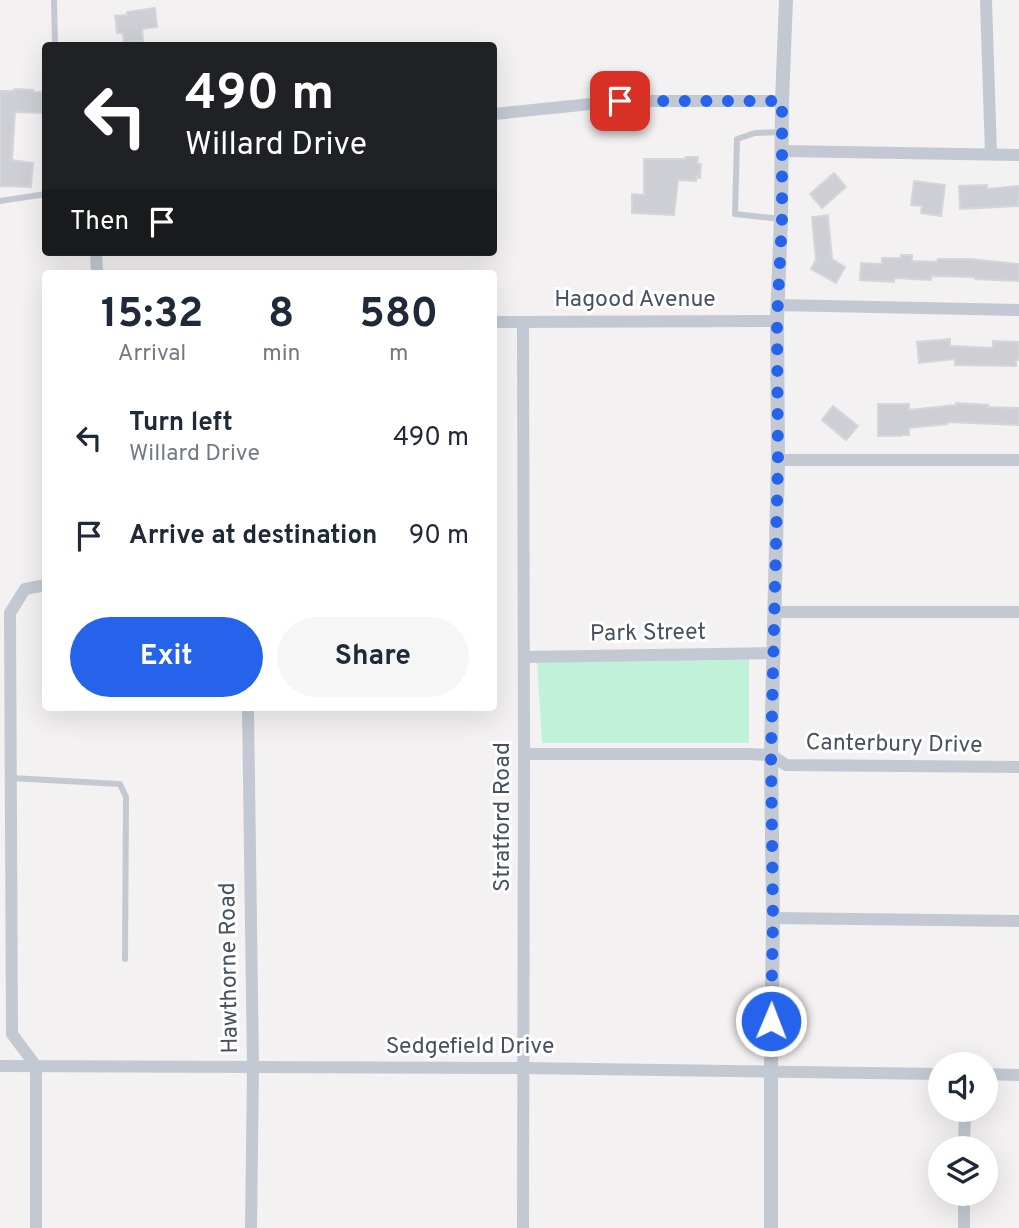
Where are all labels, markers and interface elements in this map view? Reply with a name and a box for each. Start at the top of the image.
text: 490 m [185,65,334,127]
icon: left [70,70,161,161]
pin [590,71,650,131]
icon: arrive [601,82,639,120]
text: Willard Drive [185,126,367,166]
icon: arrive [143,203,181,241]
text: Then [70,206,129,239]
street label: Hagood Avenue [554,286,716,315]
text: 15:32 [101,289,203,342]
text: 8 [268,289,295,342]
text: 580 [359,289,438,342]
text: Arrival [118,340,186,369]
text: min [262,340,300,369]
text: m [389,340,408,369]
text: Turn left [129,407,233,440]
icon: left [70,419,108,457]
text: 490 m [393,422,469,455]
text: Willard Drive [129,440,260,469]
icon: arrive [70,517,108,555]
text: Arrive at destination [129,520,377,553]
text: 90 m [409,520,469,553]
button: Exit [70,617,263,697]
button: Share [277,617,469,697]
street label: Park Street [590,618,706,650]
street label: Canterbury Drive [805,729,983,761]
street label: Stratford Road [489,742,518,892]
street label: Hawthorne Road [214,882,246,1054]
position arrow [734,984,808,1058]
street label: Sedgefield Drive [386,1033,554,1062]
map controls [928,1052,998,1206]
button: sound [928,1052,998,1122]
button: layers [928,1136,998,1206]

